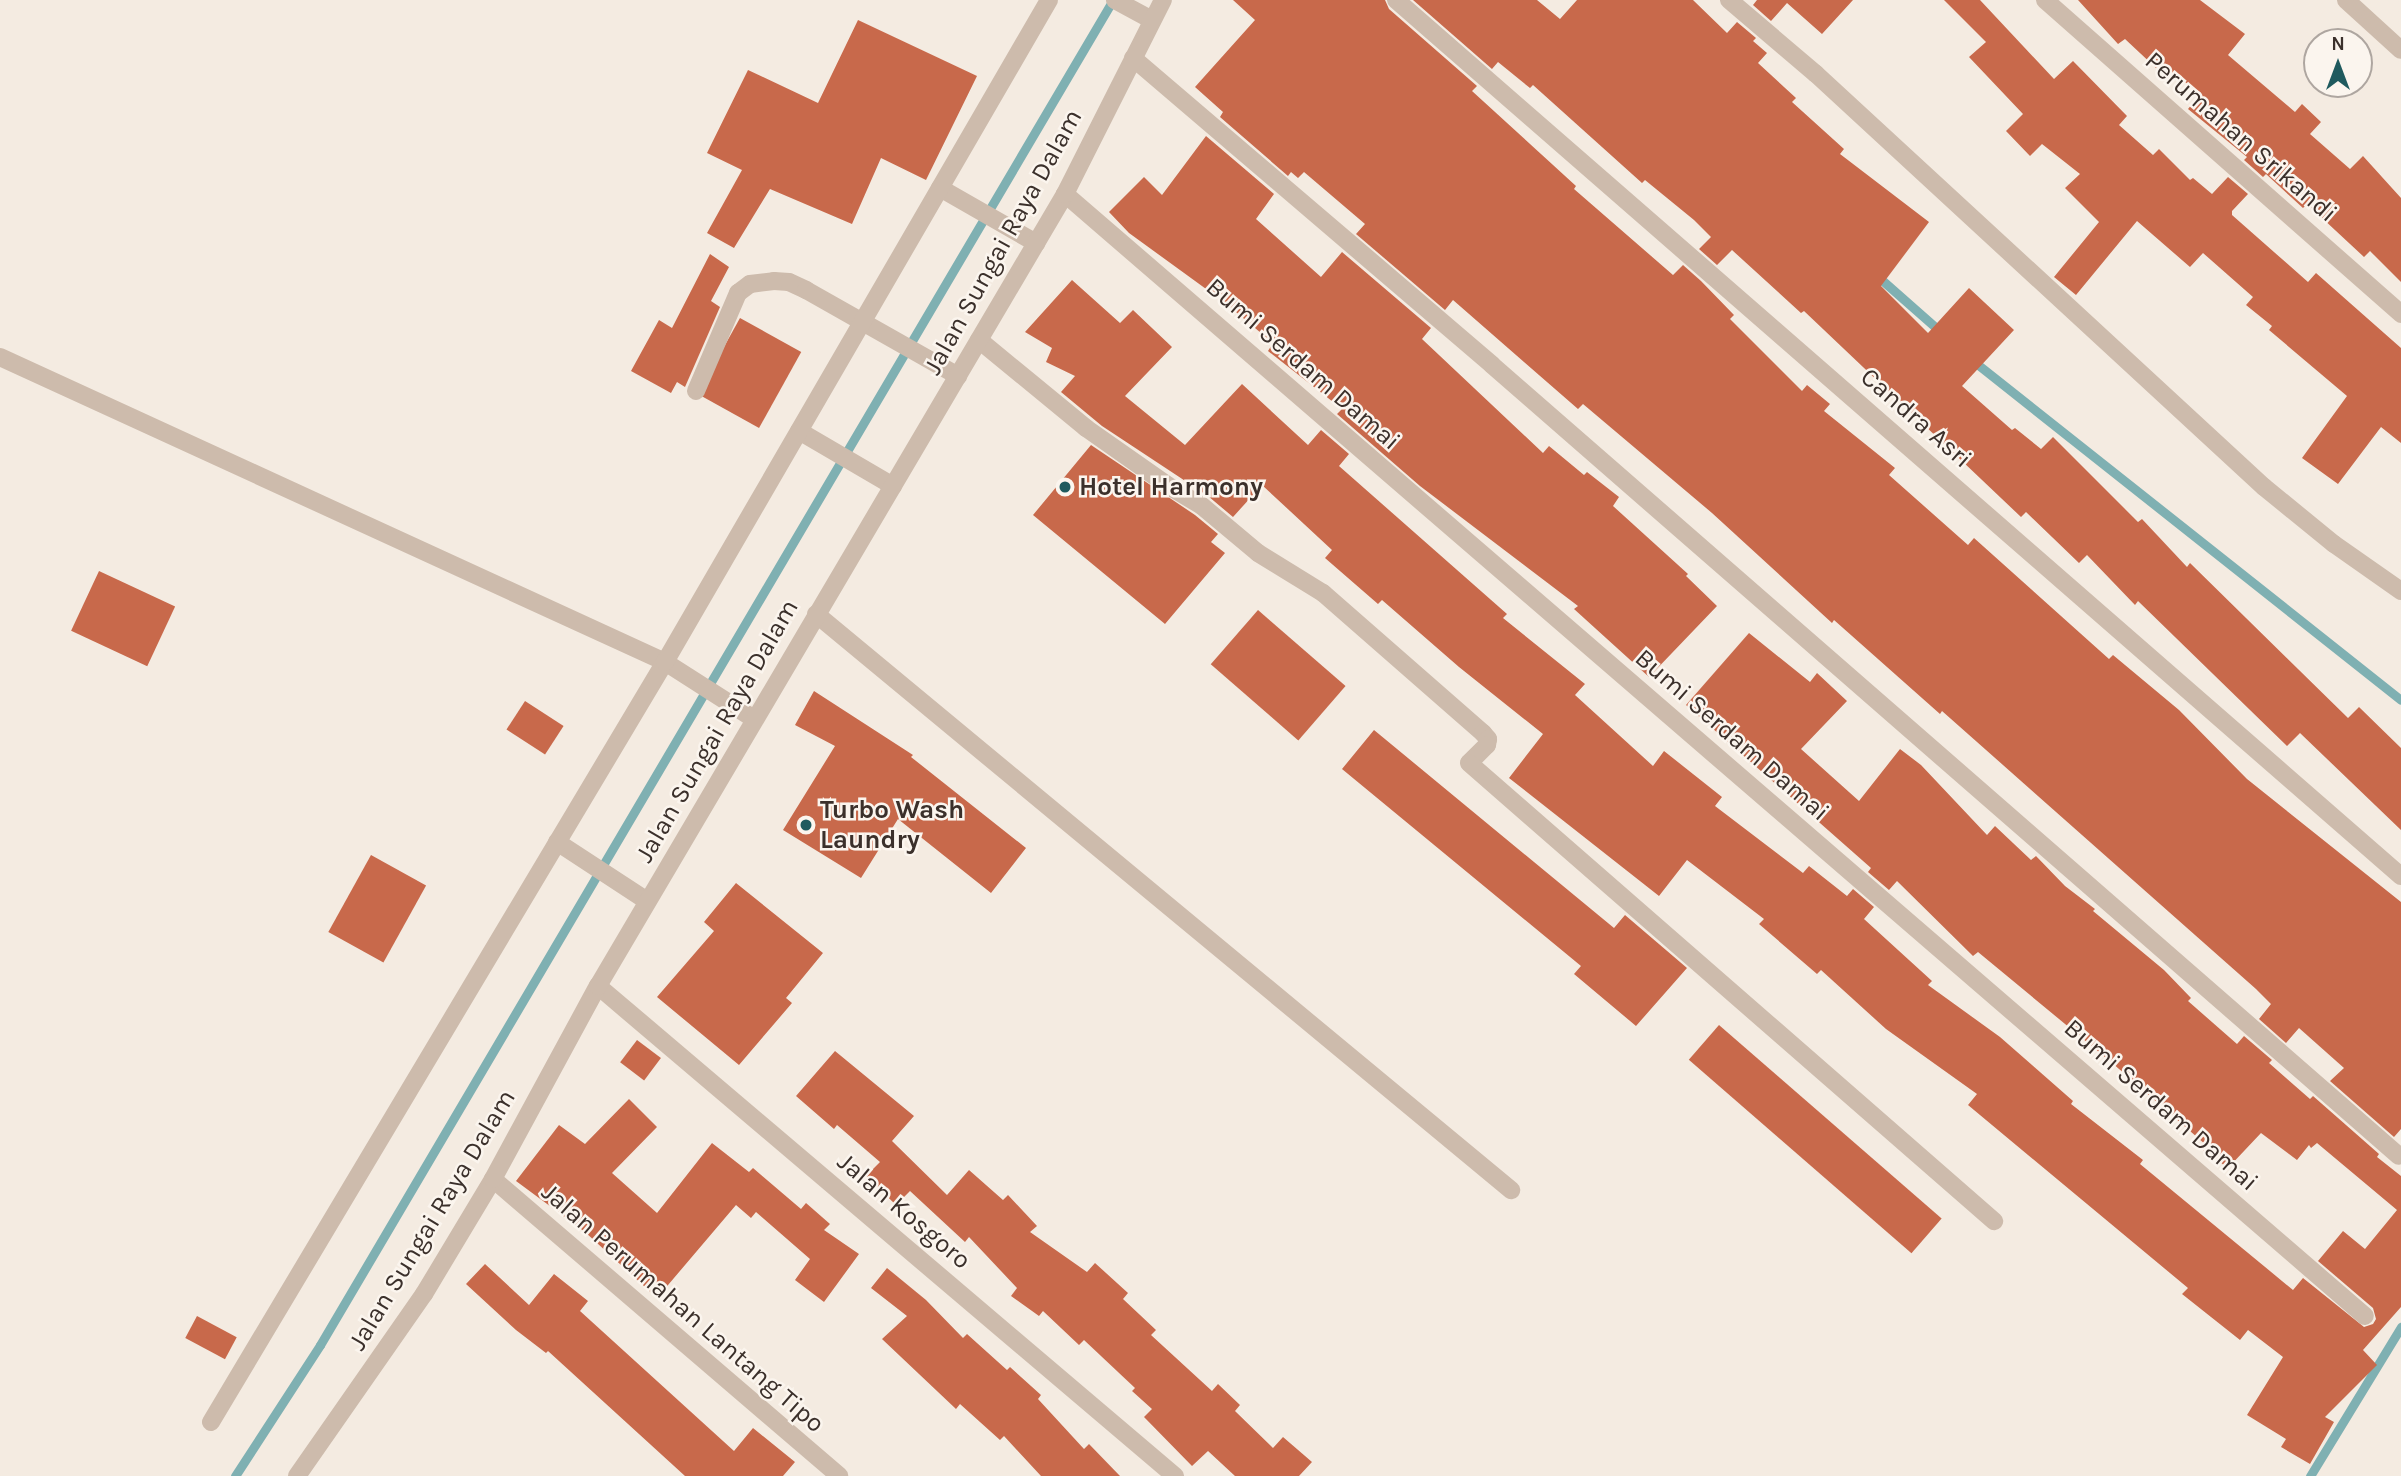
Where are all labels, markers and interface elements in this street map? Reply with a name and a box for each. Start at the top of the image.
north arrow [2303,28,2373,98]
text: N [2331,33,2345,55]
street label: Perumahan Srikandi [2139,45,2343,229]
street label: Jalan Sungai Raya Dalam [917,104,1089,380]
street label: Bumi Serdam Damai [1200,271,1406,457]
street label: Candra Asri [1854,361,1978,475]
place label: Hotel Harmony [1079,471,1263,503]
marker: Hotel Harmony [1057,479,1073,495]
street label: Jalan Sungai Raya Dalam [629,594,805,868]
street label: Bumi Serdam Damai [1629,642,1835,828]
place label: Turbo Wash Laundry [820,794,964,856]
marker: Turbo Wash Laundry [798,817,814,833]
street label: Bumi Serdam Damai [2058,1012,2264,1198]
street label: Jalan Sungai Raya Dalam [342,1084,522,1356]
street label: Jalan Kosgoro [831,1146,977,1276]
street label: Jalan Perumahan Lantang Tipo [535,1177,831,1439]

